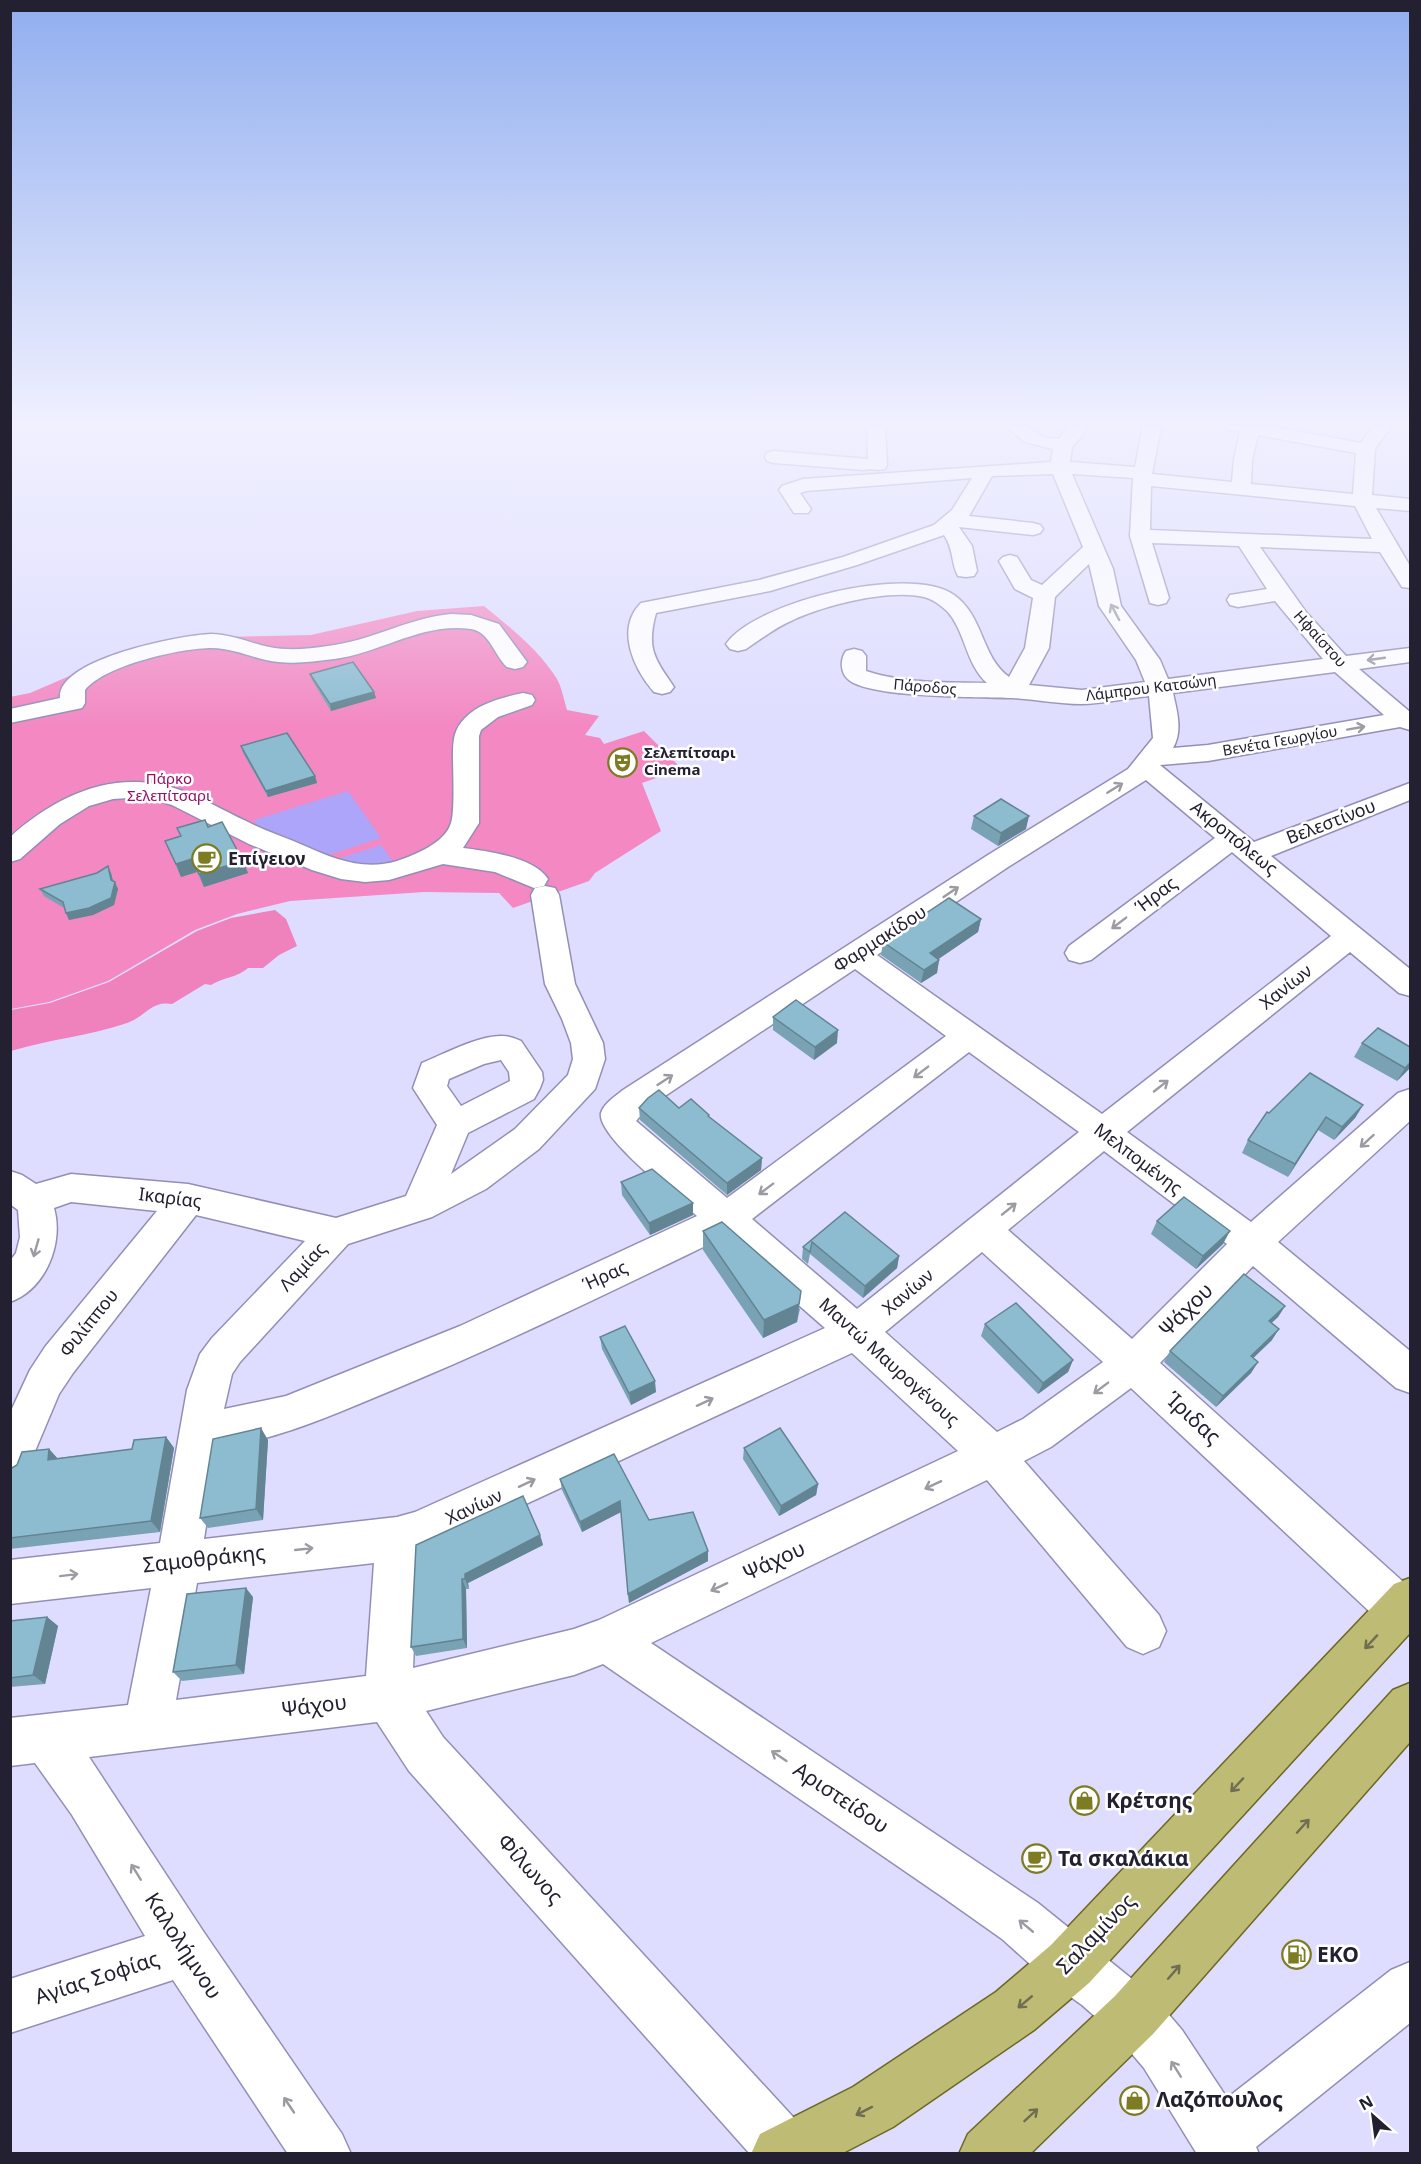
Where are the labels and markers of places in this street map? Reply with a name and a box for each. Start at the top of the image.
place label: Σελεπίτσαρι Cinema [644,742,736,779]
theatre icon: Σελεπίτσαρι Cinema [607,746,639,778]
cafe icon: Επίγειον [191,843,223,875]
place label: Επίγειον [228,846,305,870]
shop icon: Κρέτσης [1069,1785,1101,1817]
place label: Κρέτσης [1106,1786,1193,1814]
cafe icon: Τα σκαλάκια [1021,1843,1053,1875]
place label: Τα σκαλάκια [1058,1844,1189,1872]
fuel station icon: EKO [1280,1939,1312,1971]
place label: EKO [1317,1940,1359,1968]
shop icon: Λαζόπουλος [1119,2084,1151,2116]
place label: Λαζόπουλος [1156,2085,1283,2113]

